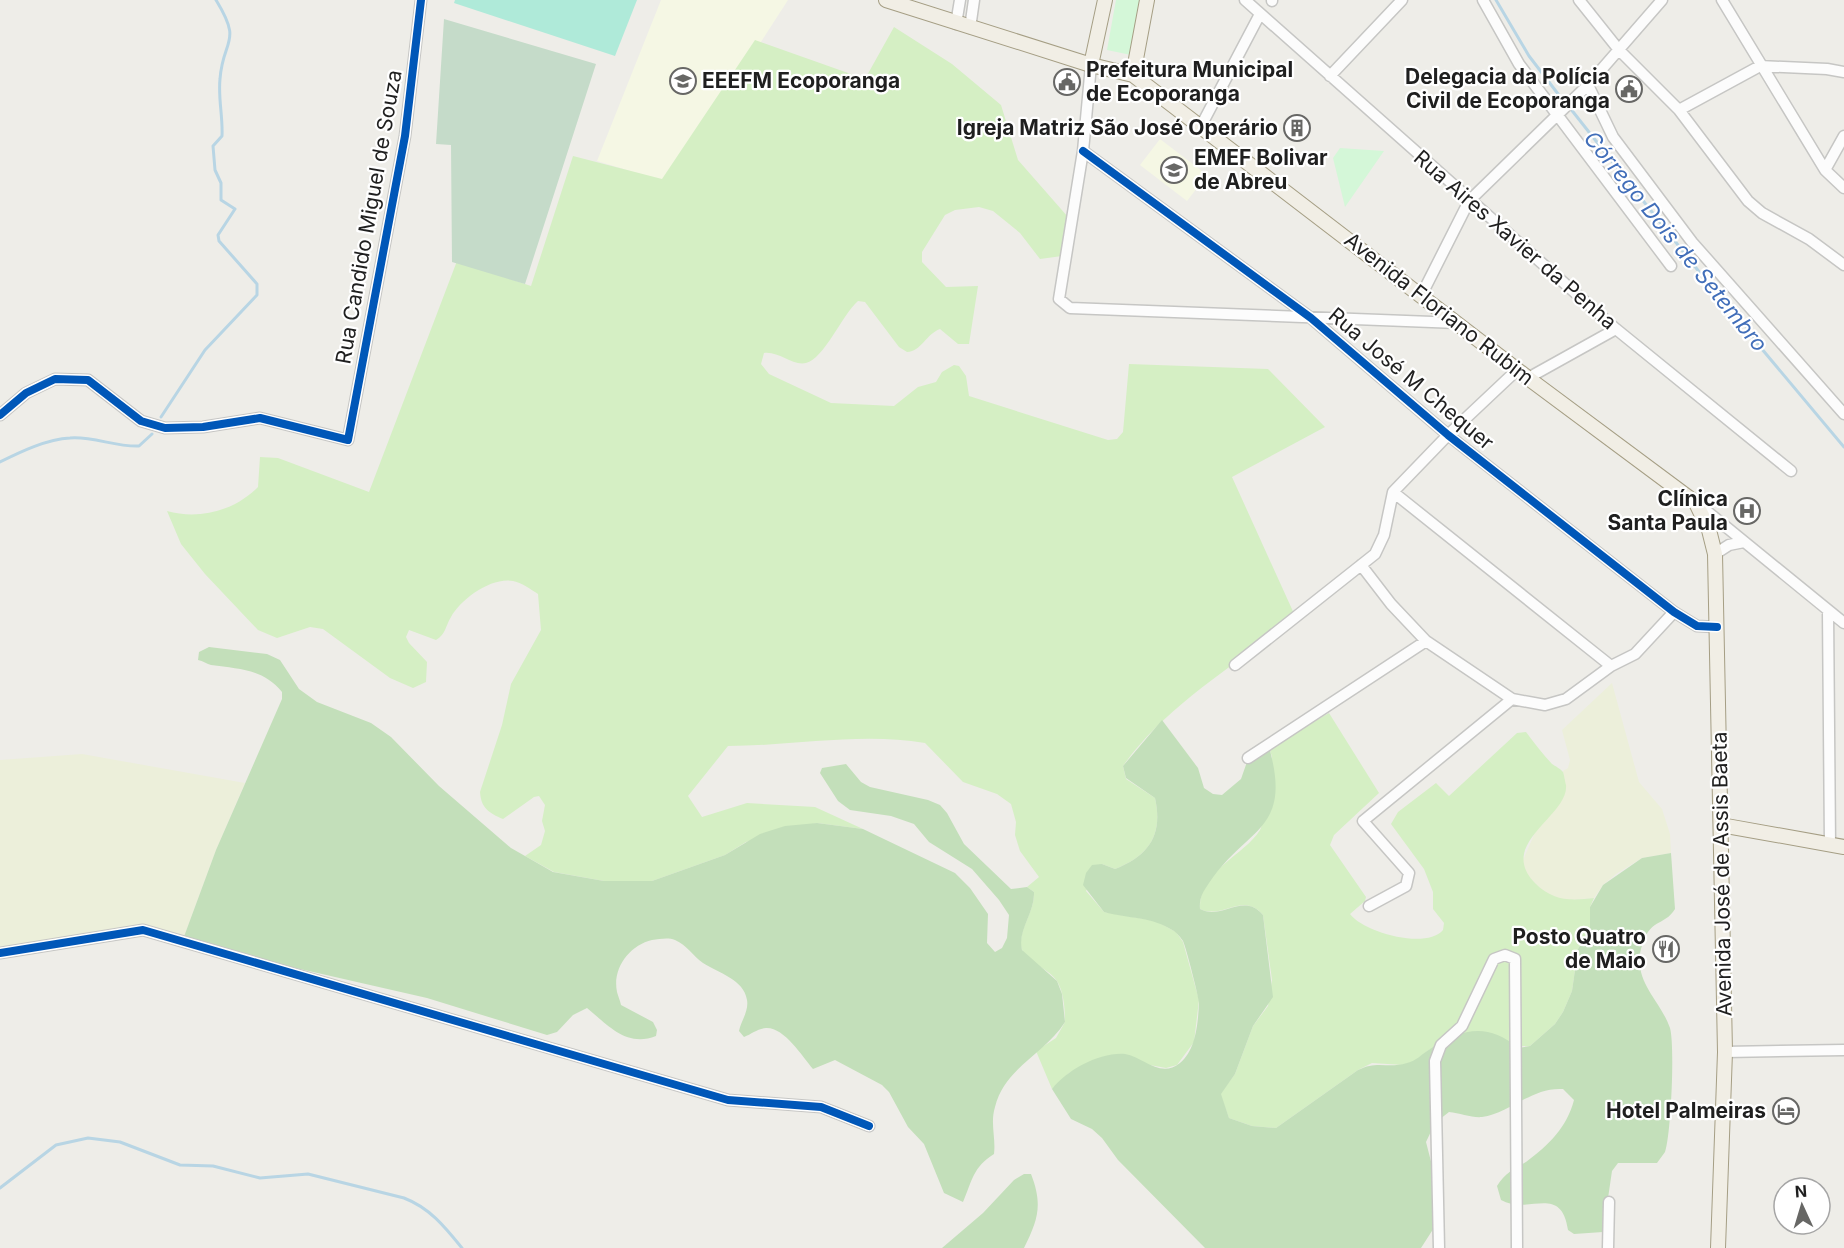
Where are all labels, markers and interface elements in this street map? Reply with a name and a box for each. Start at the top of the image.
place label: Prefeitura Municipal de Ecoporanga [1086,57,1293,106]
place label: Delegacia da Polícia Civil de Ecoporanga [1405,64,1610,113]
school or university icon: EEEFM Ecoporanga [668,66,698,96]
public building icon: Prefeitura Municipal de Ecoporanga [1052,67,1082,97]
street label: Rua Candido Miguel de Souza [330,68,407,366]
place label: EEEFM Ecoporanga [702,68,900,93]
public building icon: Delegacia da Polícia Civil de Ecoporanga [1614,74,1644,104]
building icon: Igreja Matriz São José Operário [1282,113,1312,143]
place label: Igreja Matriz São José Operário [957,115,1278,140]
water label: Córrego Dois de Setembro [1579,125,1773,357]
place label: EMEF Bolivar de Abreu [1194,145,1328,194]
street label: Rua Aires Xavier da Penha [1409,145,1622,334]
school or university icon: EMEF Bolivar de Abreu [1159,155,1189,185]
street label: Avenida Floriano Rubim [1340,227,1539,390]
street label: Rua José M Chequer [1324,302,1499,455]
place label: Clínica Santa Paula [1608,486,1728,535]
hospital icon: Clínica Santa Paula [1732,496,1762,526]
street label: Avenida José de Assis Baeta [1707,731,1736,1017]
place label: Posto Quatro de Maio [1512,924,1646,973]
restaurant icon: Posto Quatro de Maio [1651,934,1681,964]
hotel icon: Hotel Palmeiras [1771,1096,1801,1126]
place label: Hotel Palmeiras [1606,1098,1766,1123]
north arrow [1772,1176,1832,1236]
text: N [1794,1181,1808,1201]

